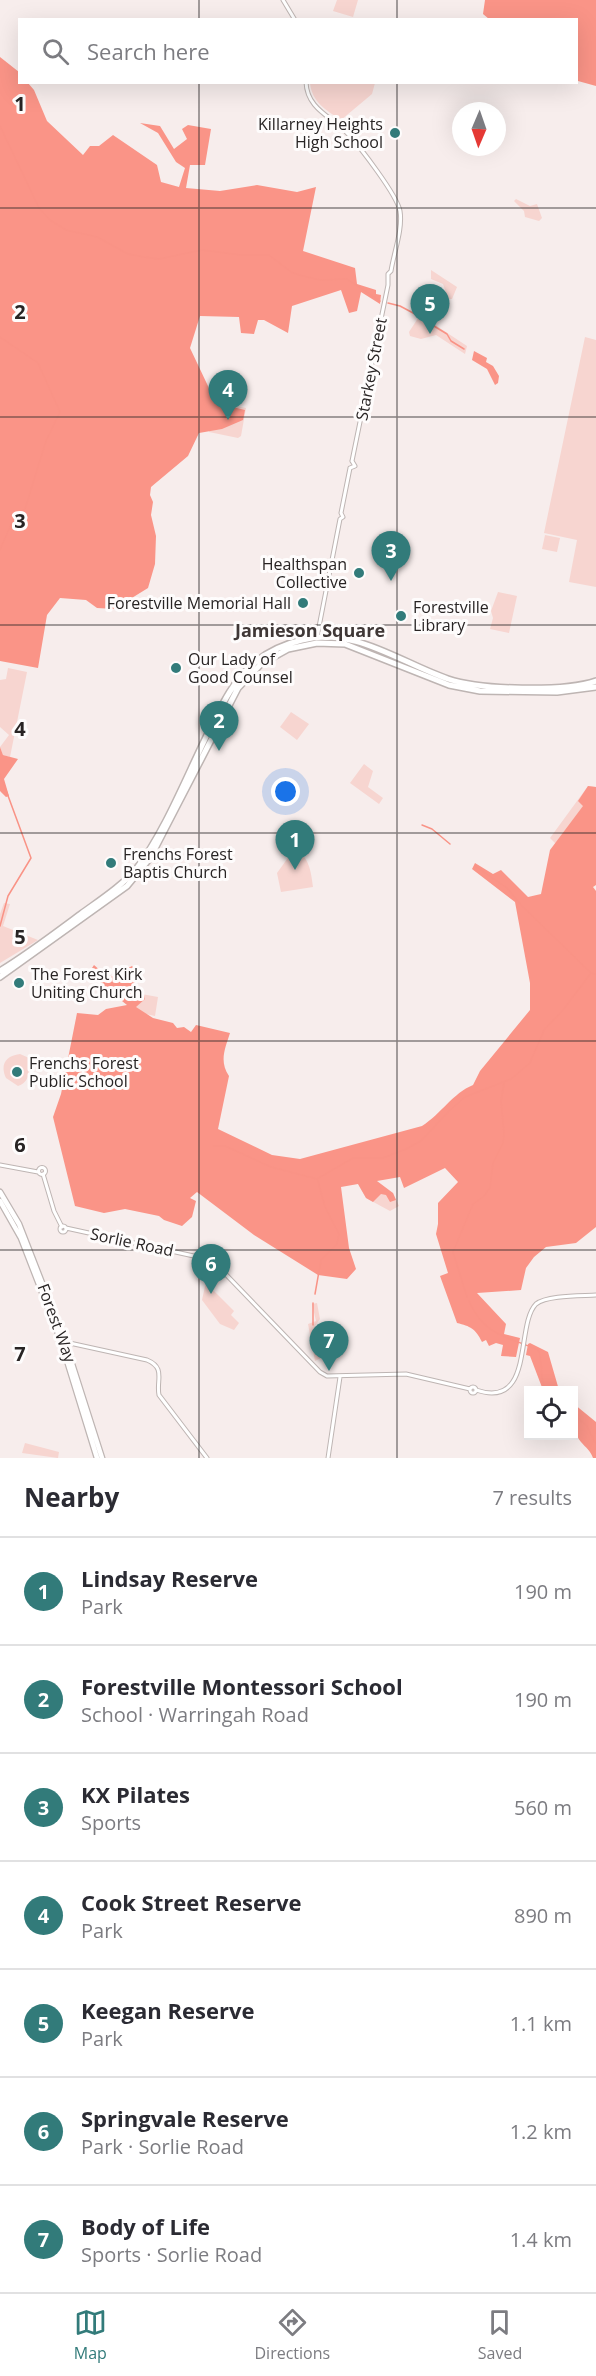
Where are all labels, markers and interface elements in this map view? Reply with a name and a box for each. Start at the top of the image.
search box [18,18,578,84]
icon: search [39,35,72,68]
text: Search here [87,36,210,66]
text: 1 [14,90,26,117]
north arrow [452,102,506,156]
place label: Killarney Heights High School [258,113,383,153]
marker: Killarney Heights High School [388,126,402,140]
pin: 5 [410,284,450,334]
text: 2 [14,298,26,325]
street label: Starkey Street [350,315,392,422]
pin: 4 [208,370,248,420]
text: 3 [14,507,26,534]
pin: 3 [372,532,410,581]
place label: Healthspan Collective [262,553,347,593]
marker: Healthspan Collective [352,566,366,580]
place label: Forestville Memorial Hall [107,592,291,614]
marker: Forestville Memorial Hall [296,596,310,610]
place label: Forestville Library [413,596,489,636]
marker: Forestville Library [394,609,408,623]
district label: Jamieson Square [233,618,385,642]
place label: Our Lady of Good Counsel [188,648,293,688]
marker: Our Lady of Good Counsel [169,661,183,675]
pin: 2 [200,702,238,751]
text: 4 [14,715,26,742]
your location [271,777,300,806]
pin: 1 [276,820,314,870]
place label: Frenchs Forest Baptis Church [123,843,233,883]
marker: Frenchs Forest Baptis Church [104,856,118,870]
text: 5 [14,923,26,950]
place label: The Forest Kirk Uniting Church [31,963,143,1003]
marker: The Forest Kirk Uniting Church [12,976,26,990]
place label: Frenchs Forest Public School [29,1052,139,1092]
marker: Frenchs Forest Public School [10,1065,24,1079]
text: 6 [14,1131,26,1158]
street label: Sorlie Road [88,1222,176,1262]
pin: 6 [192,1244,230,1294]
street label: Forest Way [33,1280,82,1366]
pin: 7 [310,1322,348,1371]
text: 7 [14,1340,26,1367]
map controls [524,1386,578,1440]
button: locate [524,1386,578,1440]
text: Nearby [24,1479,119,1515]
text: 7 results [492,1484,572,1511]
text: Lindsay Reserve [81,1563,258,1593]
text: 1 [38,1578,49,1605]
text: 190 m [514,1578,572,1605]
text: Park [81,1593,123,1620]
text: Forestville Montessori School [81,1671,403,1701]
text: 2 [38,1686,49,1713]
text: 190 m [514,1686,572,1713]
text: School · Warringah Road [81,1701,309,1728]
text: KX Pilates [81,1779,190,1809]
text: 3 [38,1794,49,1821]
text: 560 m [514,1794,572,1821]
text: Sports [81,1809,141,1836]
text: Cook Street Reserve [81,1887,302,1917]
text: 4 [38,1902,49,1929]
text: 890 m [514,1902,572,1929]
text: Park [81,1917,123,1944]
text: Keegan Reserve [81,1995,254,2025]
text: 5 [38,2010,49,2037]
text: 1.1 km [510,2010,572,2037]
text: Park [81,2025,123,2052]
text: Springvale Reserve [81,2103,289,2133]
text: 6 [38,2118,49,2145]
text: 1.2 km [510,2118,572,2145]
text: Park · Sorlie Road [81,2133,244,2160]
text: Body of Life [81,2211,210,2241]
text: 7 [38,2226,49,2253]
text: 1.4 km [510,2226,572,2253]
text: Sports · Sorlie Road [81,2241,262,2268]
tab: Map [74,2306,107,2364]
tab: Directions [254,2306,330,2364]
tab: Saved [478,2306,522,2364]

